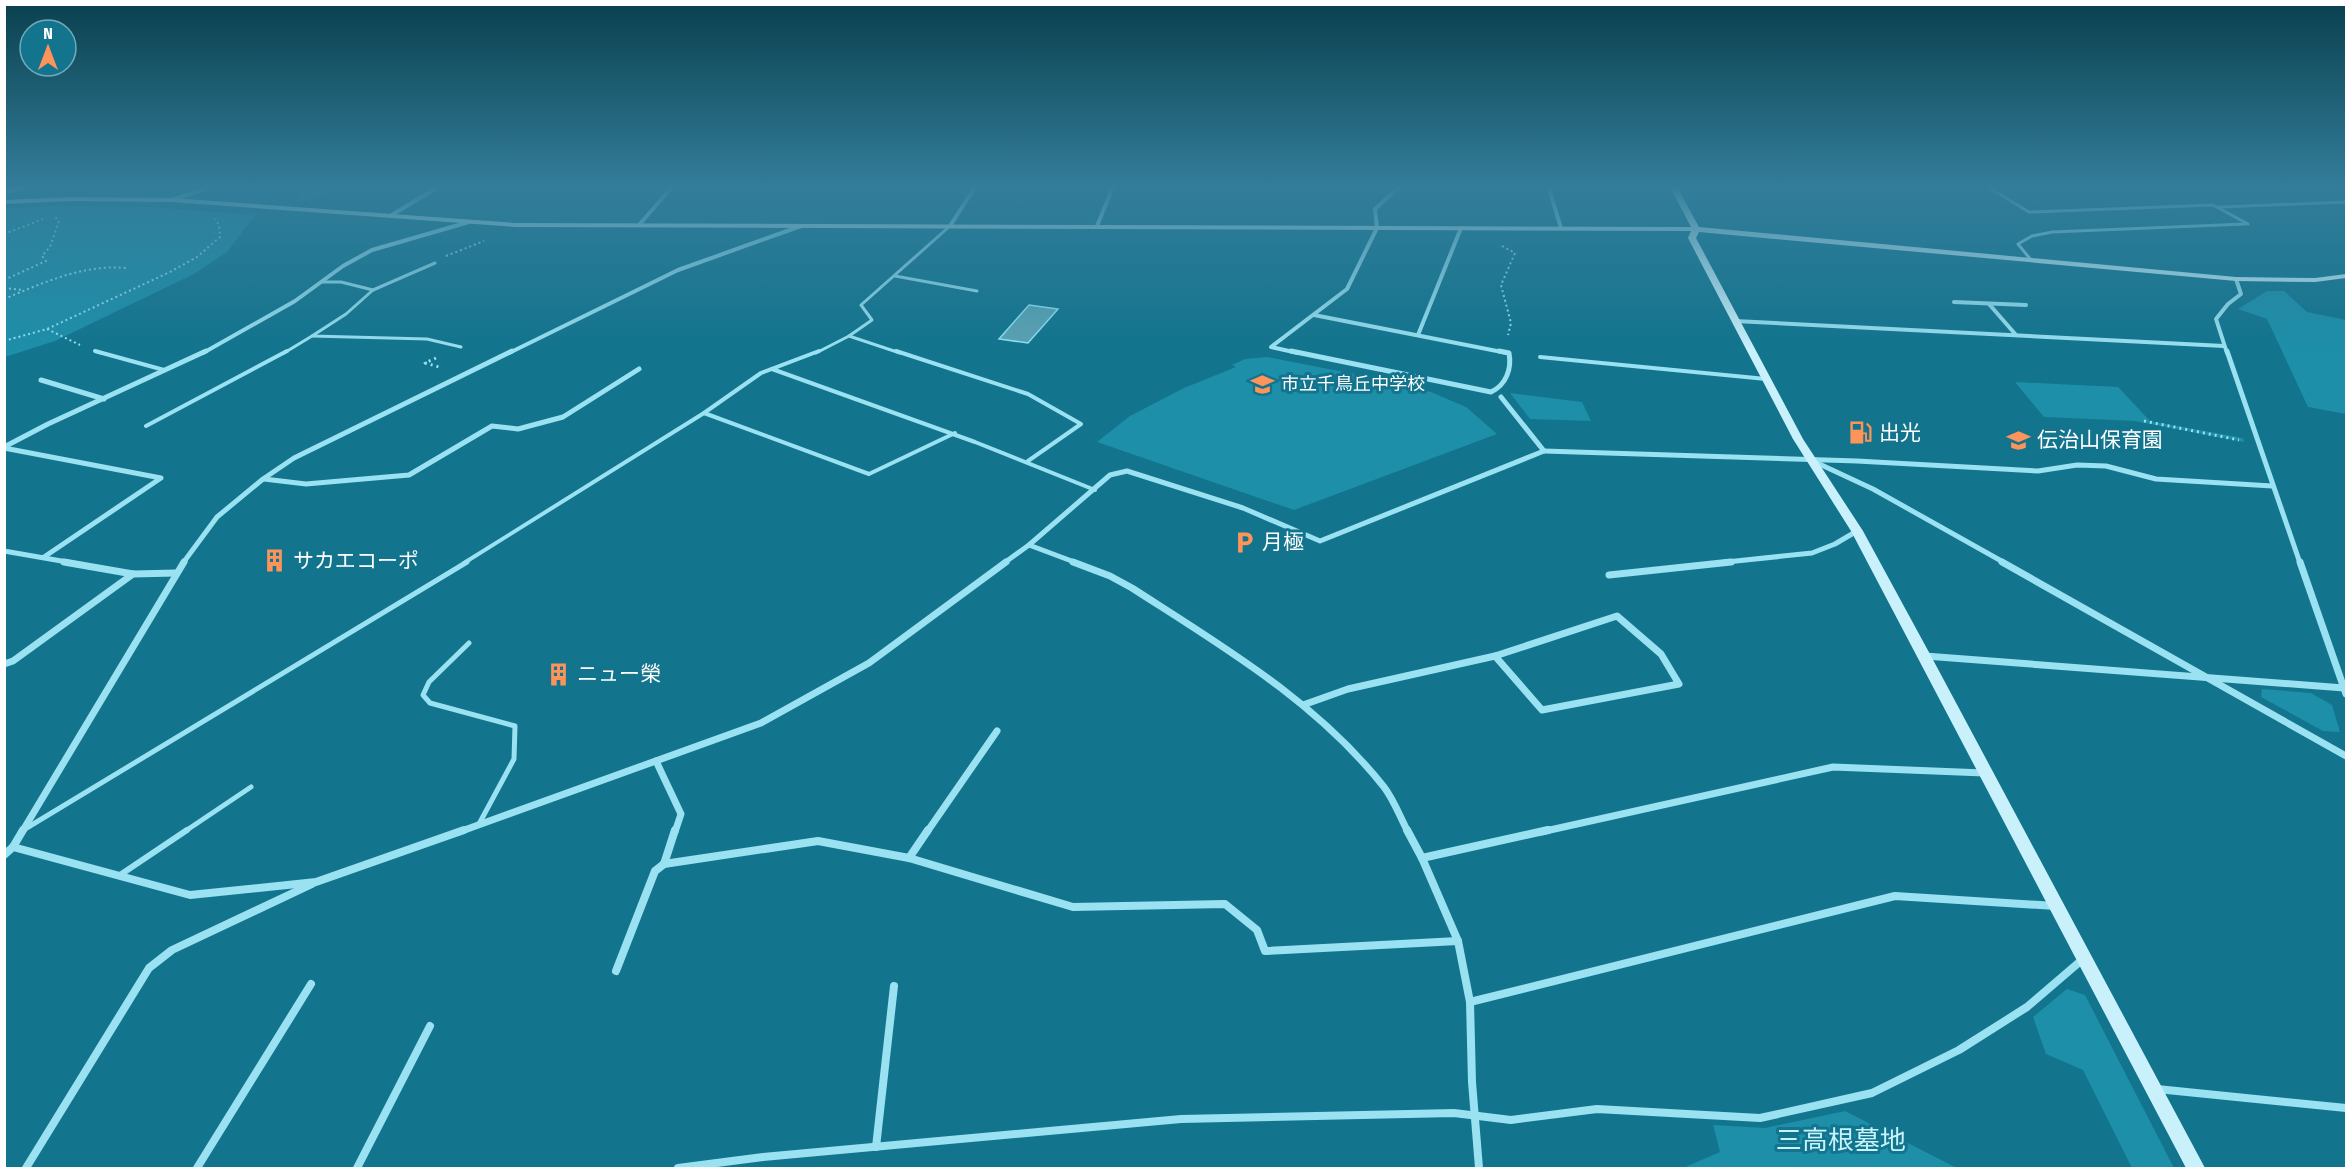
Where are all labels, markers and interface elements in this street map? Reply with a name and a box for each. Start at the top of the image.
north arrow [18,18,78,78]
text: N [43,24,53,43]
school or university icon: 市立千鳥丘中学校 [1250,371,1276,397]
place label: 市立千鳥丘中学校 [1281,373,1425,395]
fuel station icon: 出光 [1848,420,1874,446]
place label: 出光 [1879,420,1921,446]
school or university icon: 伝治山保育園 [2006,427,2032,453]
place label: 伝治山保育園 [2037,427,2163,453]
parking icon: 月極 [1231,529,1257,555]
place label: 月極 [1262,529,1304,555]
building icon: サカエコーポ [262,548,288,574]
place label: サカエコーポ [293,548,419,574]
building icon: ニュー榮 [546,661,572,687]
place label: ニュー榮 [577,661,661,687]
park label: 三高根墓地 [1776,1125,1906,1156]

